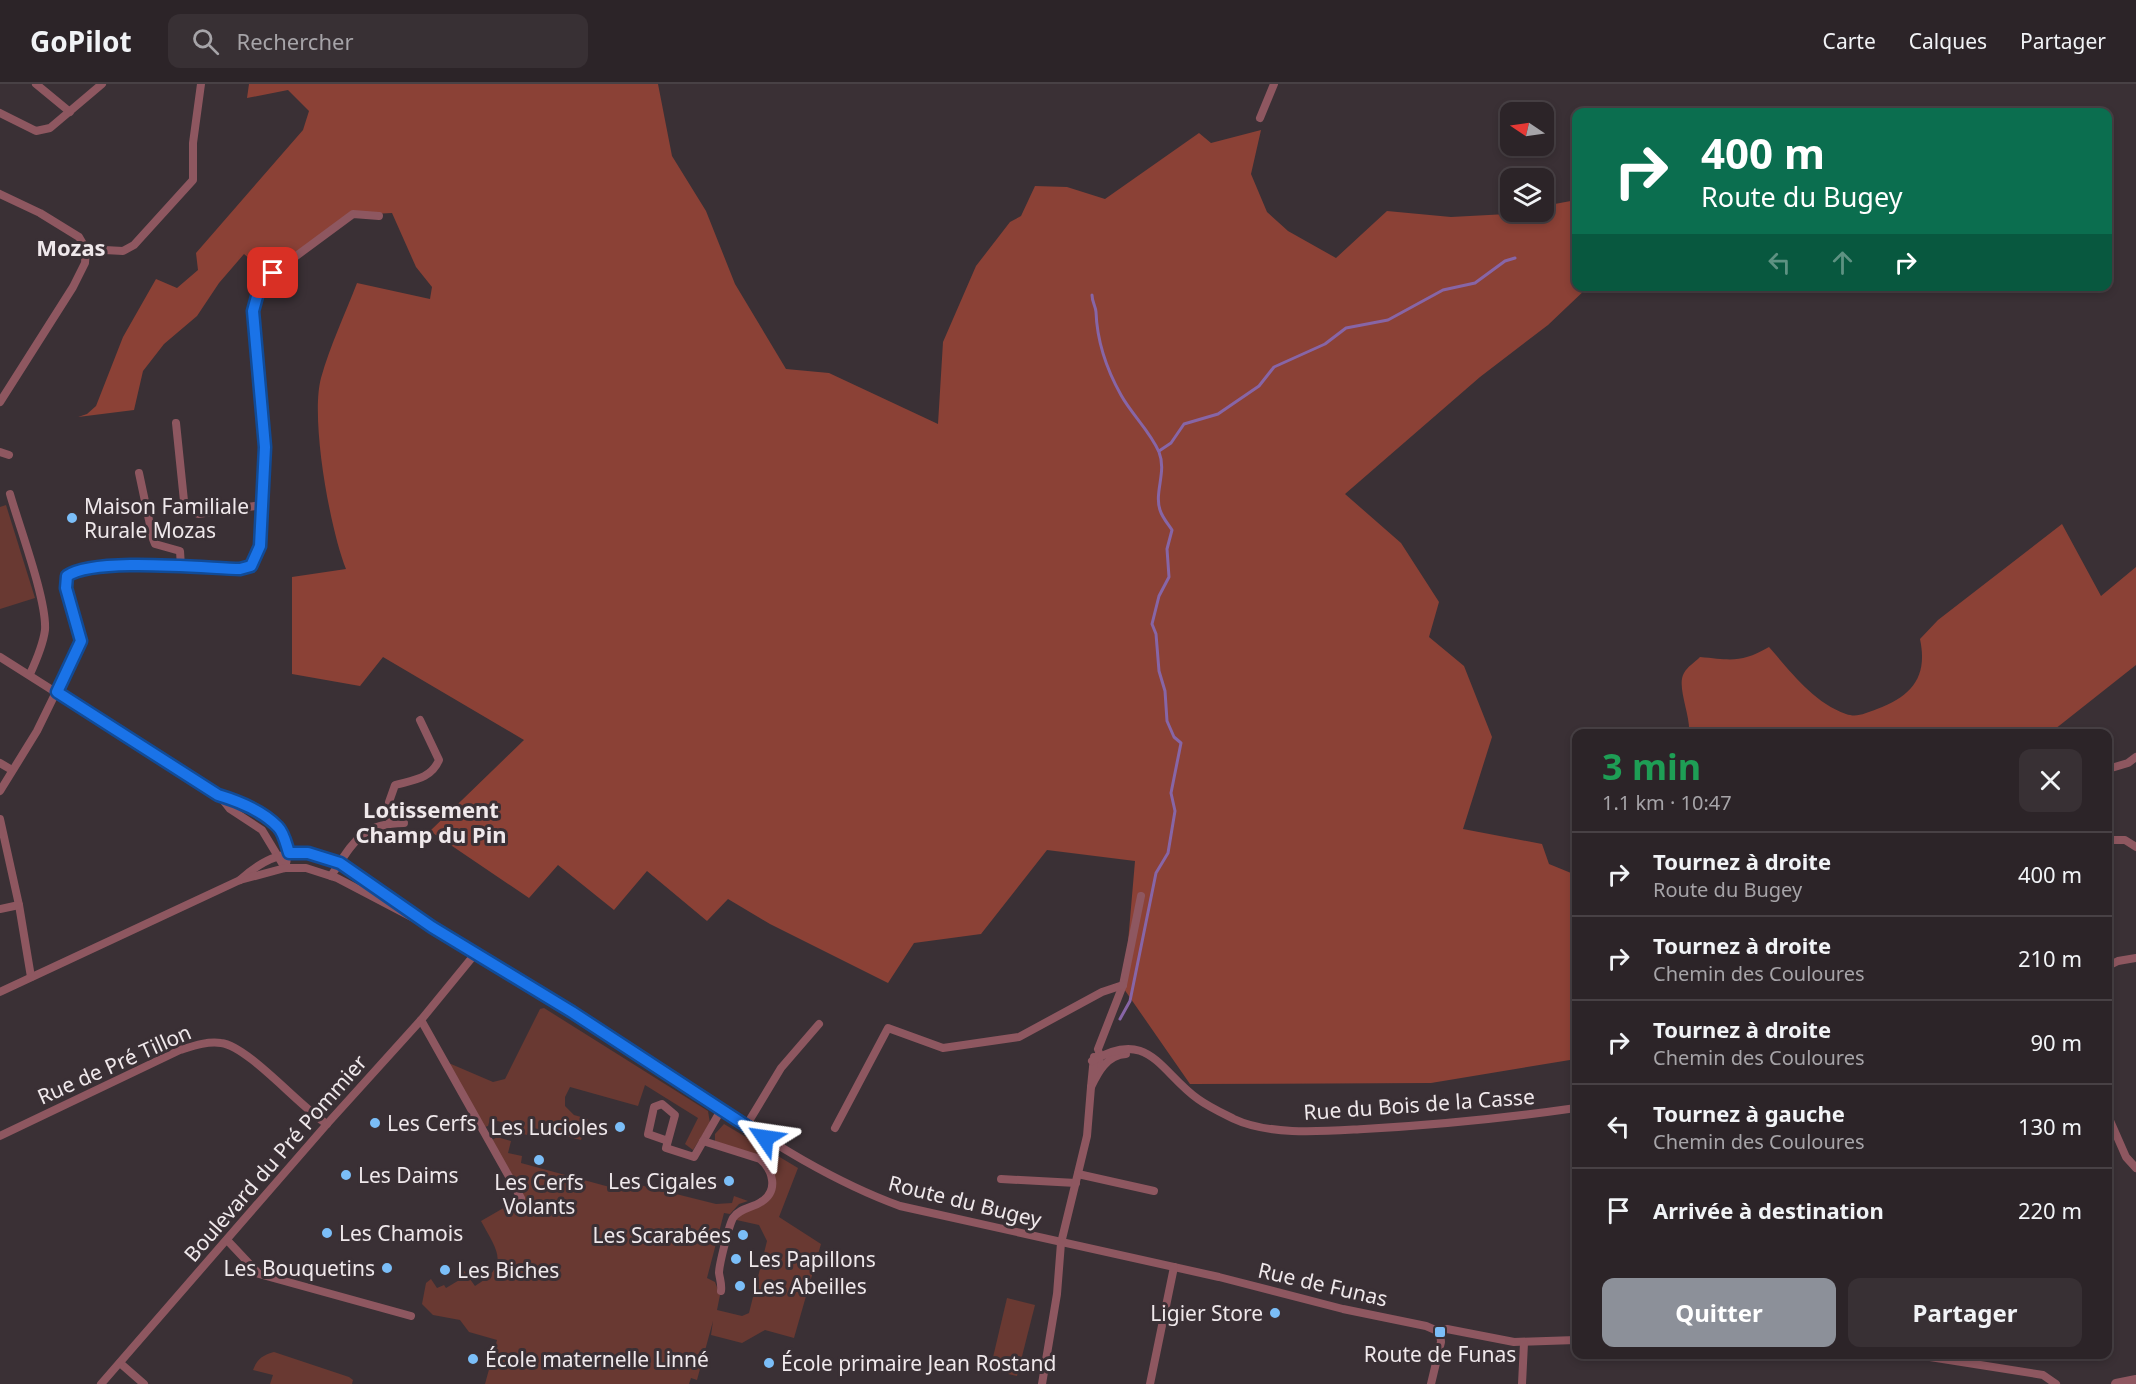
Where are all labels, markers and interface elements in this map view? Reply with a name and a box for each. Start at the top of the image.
search box [168,14,588,68]
text: GoPilot [30,22,132,60]
icon: search [189,25,222,58]
text: Rechercher [237,26,353,56]
text: Carte [1823,27,1876,55]
text: Calques [1909,27,1987,55]
text: Partager [2020,27,2106,55]
north arrow [1500,102,1554,156]
map controls [1500,102,1554,222]
text: 400 m [1701,124,1825,181]
icon: right [1602,132,1680,210]
button: layers [1500,168,1554,222]
text: Route du Bugey [1701,178,1902,215]
district label: Mozas [36,232,106,262]
icon: left [1763,246,1796,279]
icon: ahead [1826,246,1859,279]
icon: right [1889,246,1922,279]
pin [247,247,298,298]
icon: arrive [256,256,289,289]
place label: Maison Familiale Rurale Mozas [84,492,249,544]
marker: Maison Familiale Rurale Mozas [65,511,79,525]
text: 3 min [1602,742,1701,791]
button: close [2019,749,2082,812]
text: 1.1 km · 10:47 [1602,789,1732,816]
district label: Lotissement Champ du Pin [355,794,507,849]
text: Tournez à droite [1653,846,1831,876]
icon: right [1602,858,1635,891]
text: 400 m [2018,859,2082,889]
text: Route du Bugey [1653,876,1802,903]
text: Tournez à droite [1653,930,1831,960]
icon: right [1602,942,1635,975]
text: 210 m [2018,943,2082,973]
text: Chemin des Couloures [1653,960,1865,987]
text: Tournez à droite [1653,1014,1831,1044]
street label: Rue de Pré Tillon [33,1018,195,1110]
icon: right [1602,1026,1635,1059]
text: 90 m [2031,1027,2082,1057]
text: Chemin des Couloures [1653,1044,1865,1071]
street label: Boulevard du Pré Pommier [177,1048,373,1267]
street label: Rue du Bois de la Casse [1302,1082,1536,1126]
text: Tournez à gauche [1653,1098,1845,1128]
position arrow [733,1106,797,1170]
place label: Les Cerfs [387,1109,476,1137]
icon: left [1602,1110,1635,1143]
text: 130 m [2018,1111,2082,1141]
place label: Les Lucioles [490,1113,608,1141]
marker: Les Cerfs [368,1116,382,1130]
marker: Les Lucioles [613,1120,627,1134]
text: Chemin des Couloures [1653,1128,1865,1155]
marker: Les Cerfs Volants [532,1153,546,1167]
place label: Les Daims [358,1161,459,1189]
place label: Les Cigales [608,1167,717,1195]
marker: Les Daims [339,1168,353,1182]
place label: Les Cerfs Volants [494,1168,584,1220]
street label: Route du Bugey [886,1168,1045,1234]
marker: Les Cigales [722,1174,736,1188]
icon: arrive [1602,1194,1635,1227]
text: Arrivée à destination [1653,1195,1884,1225]
text: 220 m [2018,1195,2082,1225]
place label: Les Chamois [339,1219,463,1247]
place label: Les Scarabées [593,1221,731,1249]
marker: Les Chamois [320,1226,334,1240]
marker: Les Scarabées [736,1228,750,1242]
place label: Les Papillons [748,1245,876,1273]
marker: Les Papillons [729,1252,743,1266]
place label: Les Bouquetins [224,1254,375,1282]
street label: Rue de Funas [1255,1255,1391,1313]
place label: Les Biches [457,1256,559,1284]
marker: Les Bouquetins [380,1261,394,1275]
marker: Les Biches [438,1263,452,1277]
place label: Les Abeilles [752,1272,867,1300]
button: Quitter [1602,1278,1836,1347]
button: Partager [1848,1278,2082,1347]
marker: Les Abeilles [733,1279,747,1293]
place label: Ligier Store [1150,1299,1263,1327]
marker: Ligier Store [1268,1306,1282,1320]
marker: Route de Funas [1433,1325,1447,1339]
place label: Route de Funas [1364,1340,1516,1368]
place label: École maternelle Linné [485,1345,709,1373]
place label: École primaire Jean Rostand [781,1349,1056,1377]
marker: École maternelle Linné [466,1352,480,1366]
marker: École primaire Jean Rostand [762,1356,776,1370]

